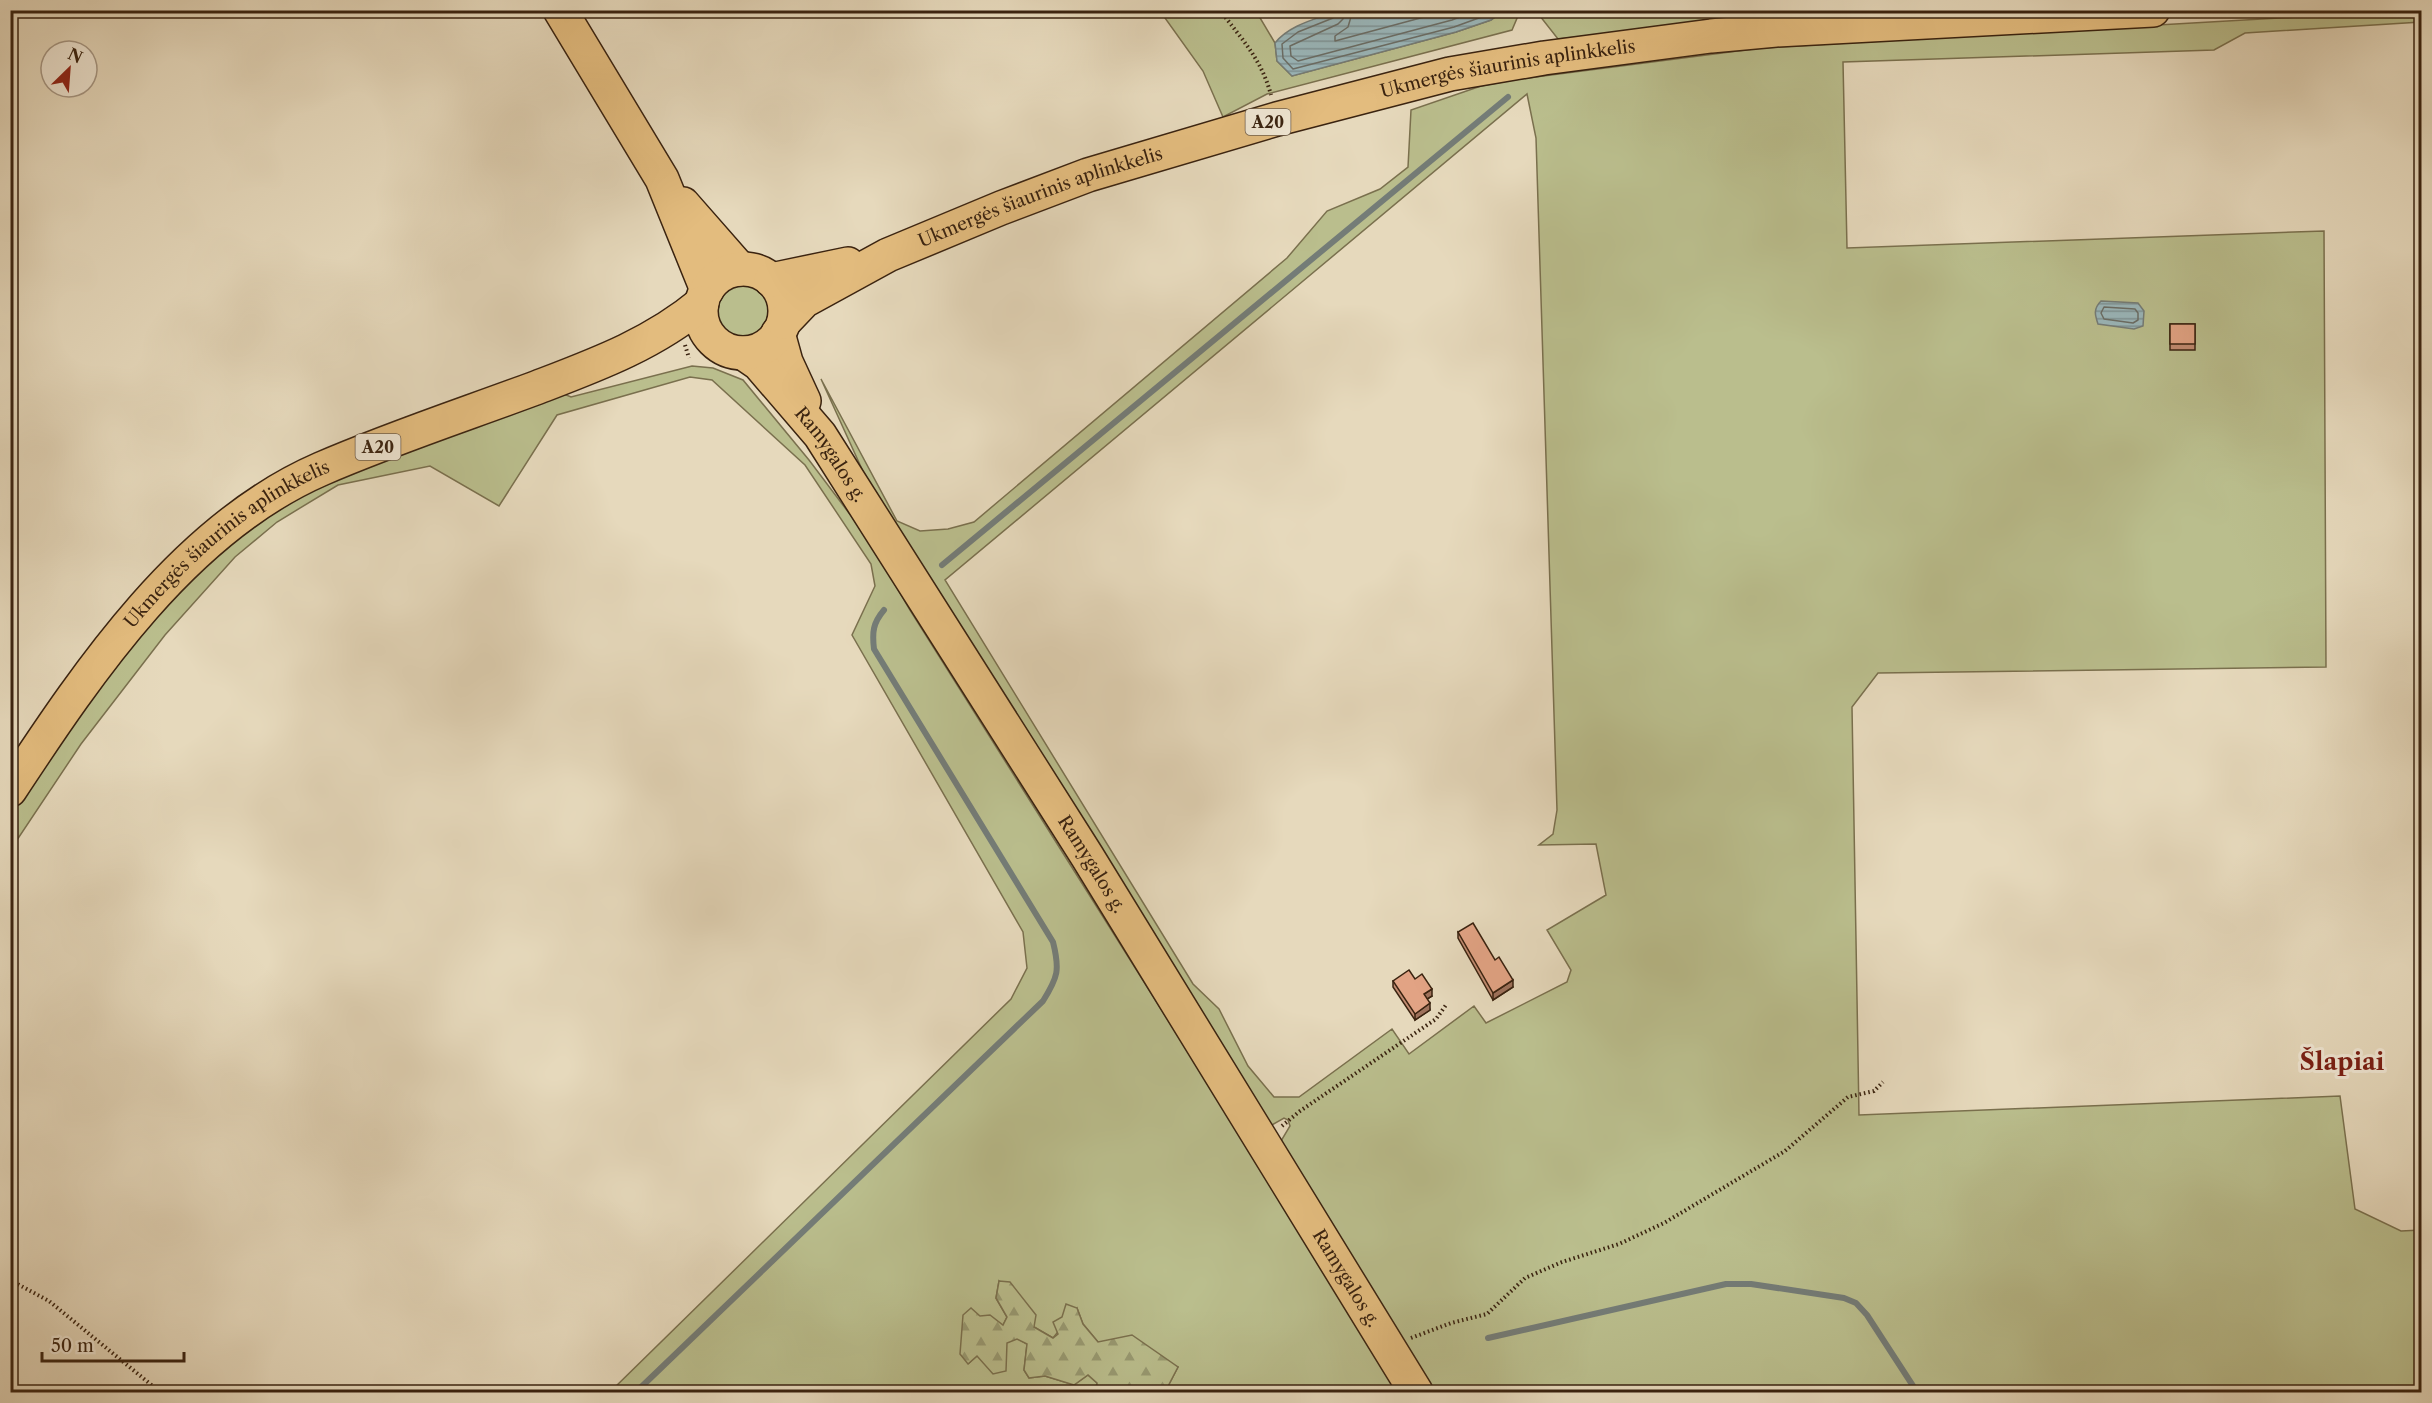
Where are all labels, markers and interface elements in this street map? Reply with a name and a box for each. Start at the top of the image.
street label: Ukmergės šiaurinis aplinkkelis [1378,35,1637,103]
north arrow [39,39,99,99]
text: N [65,43,86,67]
road number: A20 [1246,109,1290,135]
street label: Ukmergės šiaurinis aplinkkelis [915,143,1165,252]
street label: Ramygalos g. [790,402,871,506]
road number: A20 [356,434,400,460]
street label: Ukmergės šiaurinis aplinkkelis [120,456,333,633]
street label: Ramygalos g. [1053,811,1130,917]
district label: Šlapiai [2300,1046,2385,1076]
street label: Ramygalos g. [1308,1225,1385,1331]
scale bar [42,1325,184,1363]
text: 50 m [51,1335,94,1357]

